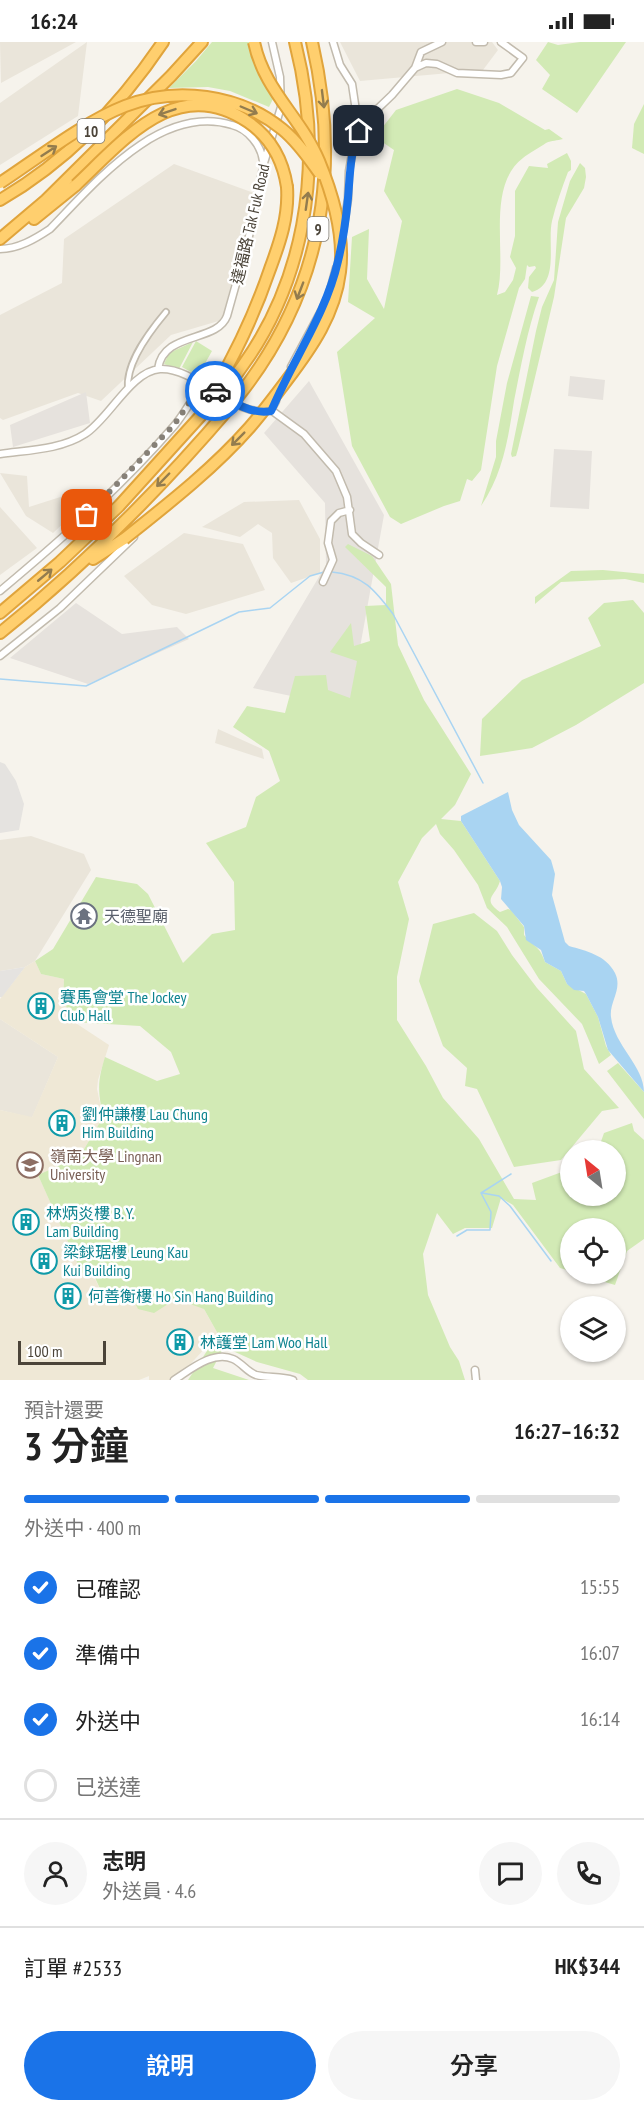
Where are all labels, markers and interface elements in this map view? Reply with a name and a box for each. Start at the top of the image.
text: 16:24 [30,7,78,35]
one-way arrow [318,89,329,109]
one-way arrow [240,105,258,116]
pin [333,105,384,156]
one-way arrow [158,107,177,118]
icon: home [342,114,375,147]
road number: 10 [78,119,104,143]
one-way arrow [40,145,57,157]
street label: 達福路 Tak Fuk Road [226,162,274,286]
one-way arrow [301,191,312,211]
road number: 9 [308,217,328,241]
one-way arrow [294,281,305,300]
courier [185,361,245,421]
icon: car [199,375,232,408]
one-way arrow [231,432,246,447]
one-way arrow [156,473,170,488]
pin [61,489,112,540]
icon: bag [70,498,103,531]
one-way arrow [37,569,53,582]
temple icon: 天德聖廟 [69,901,99,931]
place label: 天德聖廟 [104,906,168,926]
place label: 賽馬會堂 The Jockey Club Hall [60,987,186,1025]
building icon: 賽馬會堂 The Jockey Club Hall [26,991,56,1021]
place label: 劉仲謙樓 Lau Chung Him Building [82,1104,208,1142]
building icon: 劉仲謙樓 Lau Chung Him Building [47,1108,77,1138]
north arrow [560,1140,626,1206]
map controls [560,1140,626,1362]
place label: 嶺南大學 Lingnan University [50,1146,162,1184]
school or university icon: 嶺南大學 Lingnan University [15,1150,45,1180]
place label: 林炳炎樓 B. Y. Lam Building [46,1203,135,1241]
building icon: 林炳炎樓 B. Y. Lam Building [11,1207,41,1237]
button: locate [560,1218,626,1284]
place label: 梁銶琚樓 Leung Kau Kui Building [63,1242,188,1280]
building icon: 梁銶琚樓 Leung Kau Kui Building [29,1246,59,1276]
building icon: 何善衡樓 Ho Sin Hang Building [53,1281,83,1311]
place label: 何善衡樓 Ho Sin Hang Building [88,1286,273,1306]
button: layers [560,1296,626,1362]
building icon: 林護堂 Lam Woo Hall [165,1327,195,1357]
place label: 林護堂 Lam Woo Hall [200,1332,328,1352]
scale bar [18,1338,106,1366]
text: 100 m [27,1341,62,1361]
text: 預計還要 [24,1397,104,1423]
text: 16:27–16:32 [514,1417,620,1445]
text: 3 分鐘 [24,1420,129,1471]
text: 外送中 · 400 m [24,1515,141,1541]
icon: check [24,1571,57,1604]
text: 15:55 [580,1574,620,1600]
text: 已確認 [75,1575,141,1603]
icon: check [24,1637,57,1670]
text: 16:07 [580,1640,620,1666]
text: 準備中 [75,1641,141,1669]
icon: check [24,1703,57,1736]
text: 16:14 [580,1706,620,1732]
text: 外送中 [75,1707,141,1735]
text: 已送達 [75,1773,141,1801]
button: person [24,1842,87,1905]
button: chat [479,1842,542,1905]
button: phone [557,1842,620,1905]
text: 志明 [102,1847,146,1875]
text: 外送員 · 4.6 [102,1878,196,1904]
text: HK$344 [555,1952,620,1980]
text: 訂單 #2533 [24,1954,122,1982]
button: 說明 [24,2031,316,2100]
button: 分享 [328,2031,620,2100]

